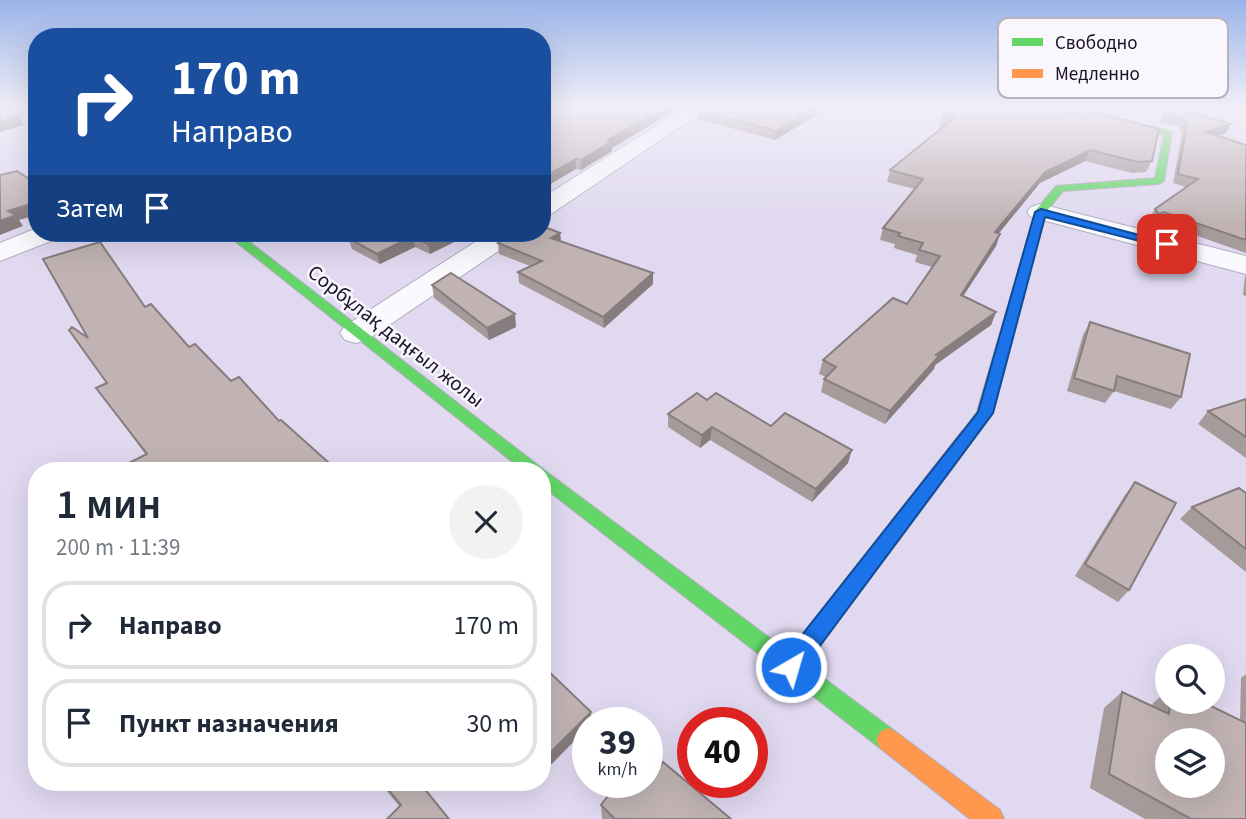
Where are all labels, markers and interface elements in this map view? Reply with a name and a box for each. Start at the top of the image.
legend [998,18,1228,98]
text: Свободно [1055,30,1138,57]
text: 170 m [171,44,300,114]
icon: right [56,56,147,147]
text: Медленно [1055,61,1140,88]
text: Направо [171,109,293,155]
icon: arrive [138,189,176,227]
text: Затем [56,190,124,227]
pin [1137,214,1197,274]
icon: arrive [1148,225,1186,263]
street label: Сорбұлақ даңғыл жолы [301,258,491,414]
text: 1 мин [56,475,161,535]
button: close [449,485,523,559]
text: 200 m · 11:39 [56,531,180,564]
icon: right [60,606,98,644]
text: Направо [119,607,222,644]
text: 170 m [453,607,519,644]
position arrow [754,630,828,704]
map controls [1155,644,1225,798]
button: search [1155,644,1225,714]
icon: arrive [60,704,98,742]
text: Пункт назначения [119,705,339,742]
text: 30 m [466,705,519,742]
speed limit sign: 40 [677,707,768,798]
text: 39 [599,718,636,768]
button: layers [1155,728,1225,798]
text: km/h [598,757,637,782]

